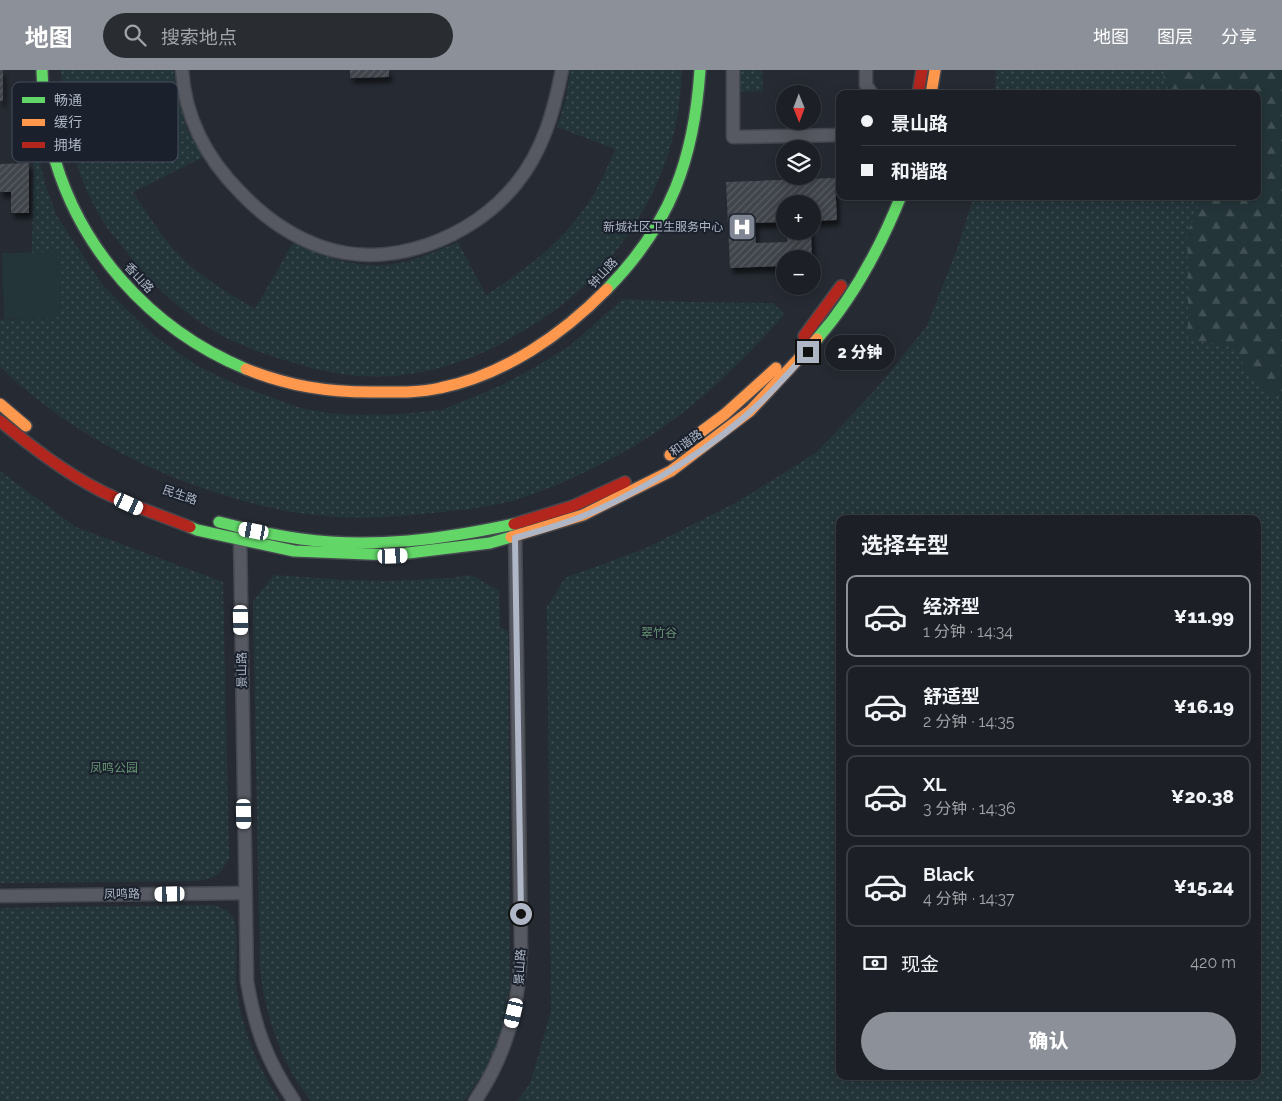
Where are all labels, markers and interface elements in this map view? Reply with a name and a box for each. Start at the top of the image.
search box [103,13,453,58]
icon: search [121,21,149,49]
text: 地图 [25,23,73,52]
text: 搜索地点 [161,26,237,48]
text: 地图 [1093,26,1129,47]
text: 图层 [1157,26,1193,47]
text: 分享 [1221,26,1257,47]
legend [12,82,178,162]
north arrow [776,85,821,130]
map controls [776,85,821,295]
text: 畅通 [54,92,82,108]
text: 景山路 [891,112,948,134]
text: 缓行 [54,114,82,130]
text: 拥堵 [54,137,82,153]
button: layers [776,140,821,185]
text: 和谐路 [891,160,948,182]
button: + [776,195,821,240]
hospital icon: 新城社区卫生服务中心 [727,212,757,242]
place label: 新城社区卫生服务中心 [603,220,723,234]
button: − [776,250,821,295]
street label: 钟山路 [586,255,620,291]
street label: 香山路 [122,260,156,296]
callout: 2 分钟 [826,334,896,370]
route end [797,341,819,363]
text: 2 分钟 [837,343,883,362]
street label: 和谐路 [667,427,705,459]
street label: 民生路 [161,483,199,507]
car [112,491,145,517]
car [237,521,270,541]
text: 选择车型 [861,532,949,558]
car [377,548,408,564]
icon: car [863,594,908,639]
text: 经济型 [923,595,980,617]
car [233,605,248,635]
text: ¥11.99 [1174,605,1234,627]
text: 1 分钟 · 14:34 [923,622,1013,641]
park label: 翠竹谷 [641,626,677,640]
street label: 景山路 [235,652,249,688]
icon: car [863,684,908,729]
text: 舒适型 [923,685,980,707]
text: ¥16.19 [1173,695,1234,717]
text: 2 分钟 · 14:35 [923,712,1014,731]
park label: 凤鸣公园 [90,761,138,775]
text: XL [923,773,946,795]
icon: car [863,774,908,819]
text: ¥20.38 [1171,785,1234,807]
car [236,799,251,829]
text: 3 分钟 · 14:36 [923,799,1016,818]
text: Black [923,863,974,885]
icon: car [863,864,908,909]
text: ¥15.24 [1173,875,1234,897]
car [154,886,185,902]
street label: 凤鸣路 [104,887,140,901]
text: 4 分钟 · 14:37 [923,889,1015,908]
route start [510,903,532,925]
street label: 景山路 [512,949,528,985]
icon: cash [861,949,889,977]
text: 现金 [901,953,939,975]
text: 420 m [1190,953,1236,972]
car [503,997,524,1029]
button: 确认 [861,1012,1236,1070]

